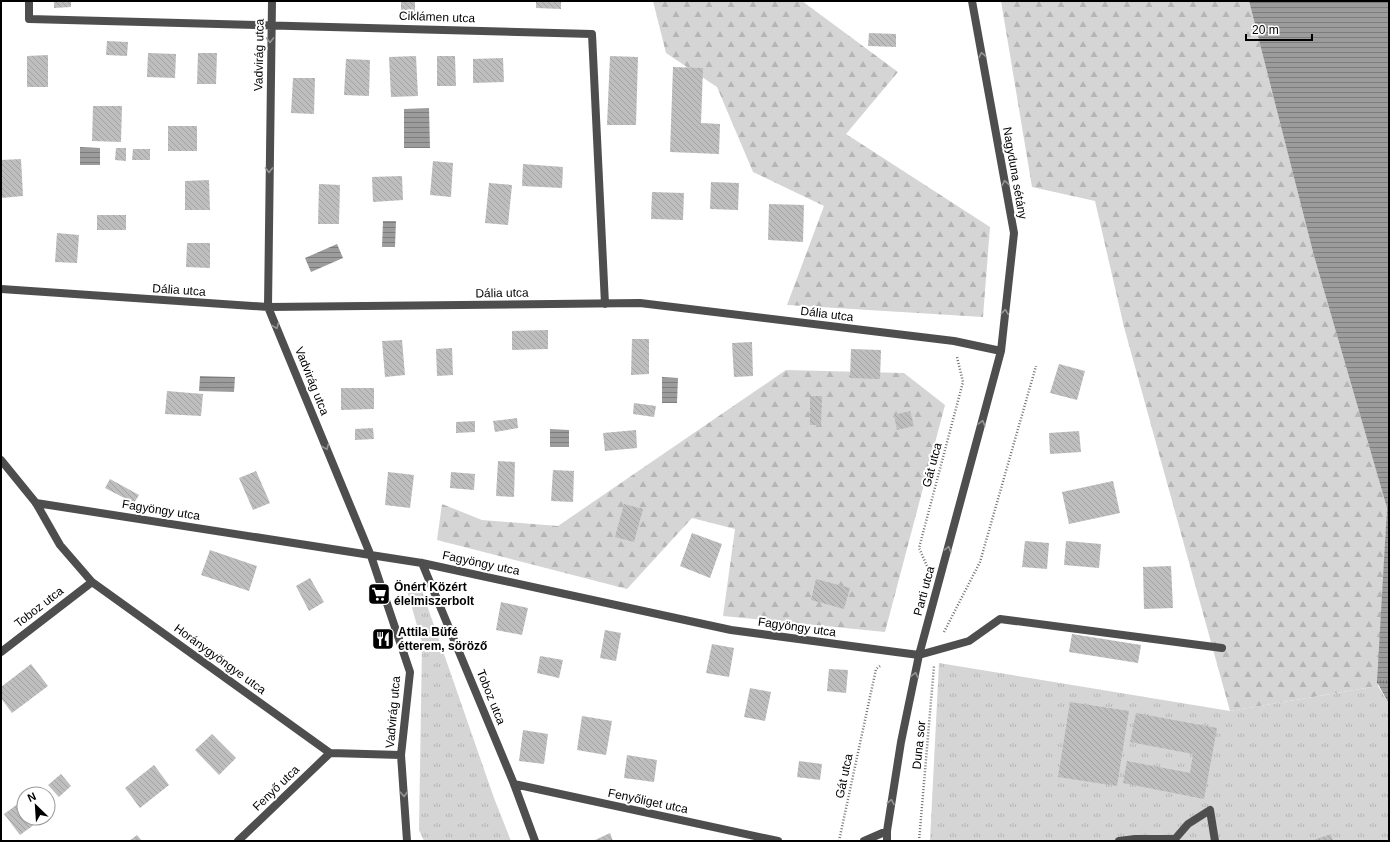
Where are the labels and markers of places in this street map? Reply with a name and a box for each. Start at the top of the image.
place label: Önért Közért élelmiszerbolt [394,579,474,608]
supermarket icon: Önért Közért élelmiszerbolt [366,581,392,607]
place label: Attila Büfé étterem, söröző [398,625,487,653]
restaurant icon: Attila Büfé étterem, söröző [370,626,396,652]

